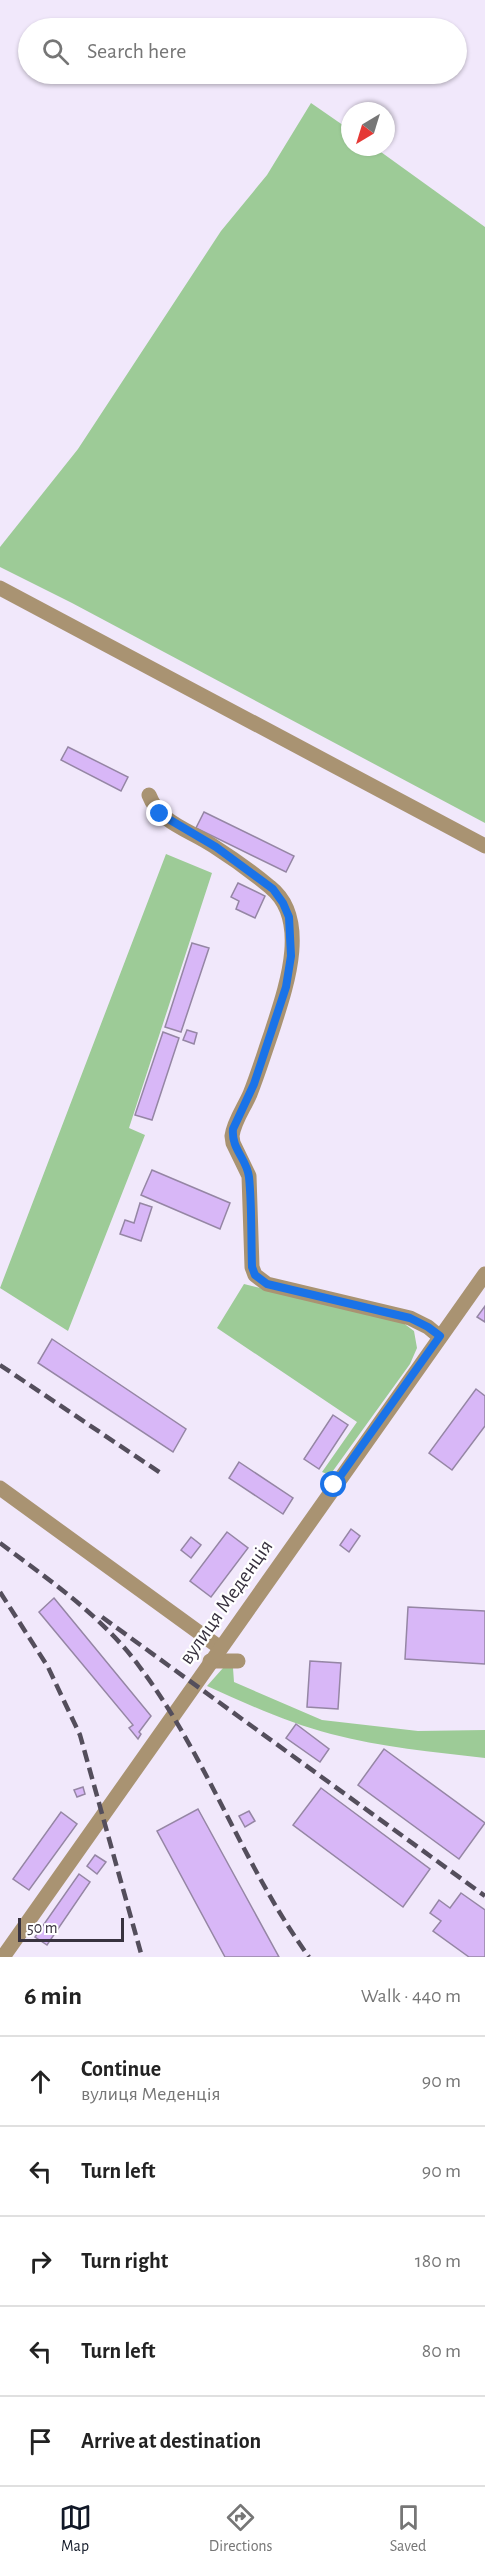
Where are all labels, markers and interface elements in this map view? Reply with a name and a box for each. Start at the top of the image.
search box [18,18,467,84]
icon: search [39,35,72,68]
text: Search here [87,40,186,62]
north arrow [341,102,395,156]
route end [146,800,172,826]
route start [320,1471,346,1497]
street label: вулиця Меденція [175,1536,277,1668]
scale bar [18,1915,124,1942]
text: 50 m [27,1920,58,1936]
text: 6 min [24,1983,82,2009]
text: Walk · 440 m [361,1986,461,2006]
text: Continue [81,2058,161,2080]
icon: ahead [24,2065,57,2098]
text: 90 m [422,2071,461,2091]
text: вулиця Меденція [81,2084,221,2104]
icon: left [24,2155,57,2188]
text: Turn left [81,2160,155,2182]
text: 90 m [422,2161,461,2181]
icon: right [24,2245,57,2278]
text: Turn right [81,2250,168,2272]
text: 180 m [415,2251,461,2271]
icon: left [24,2335,57,2368]
text: Turn left [81,2340,155,2362]
text: 80 m [422,2341,461,2361]
icon: arrive [24,2425,57,2458]
text: Arrive at destination [81,2430,261,2452]
tab: Map [59,2501,92,2556]
tab: Directions [209,2501,273,2556]
tab: Saved [390,2501,426,2556]

